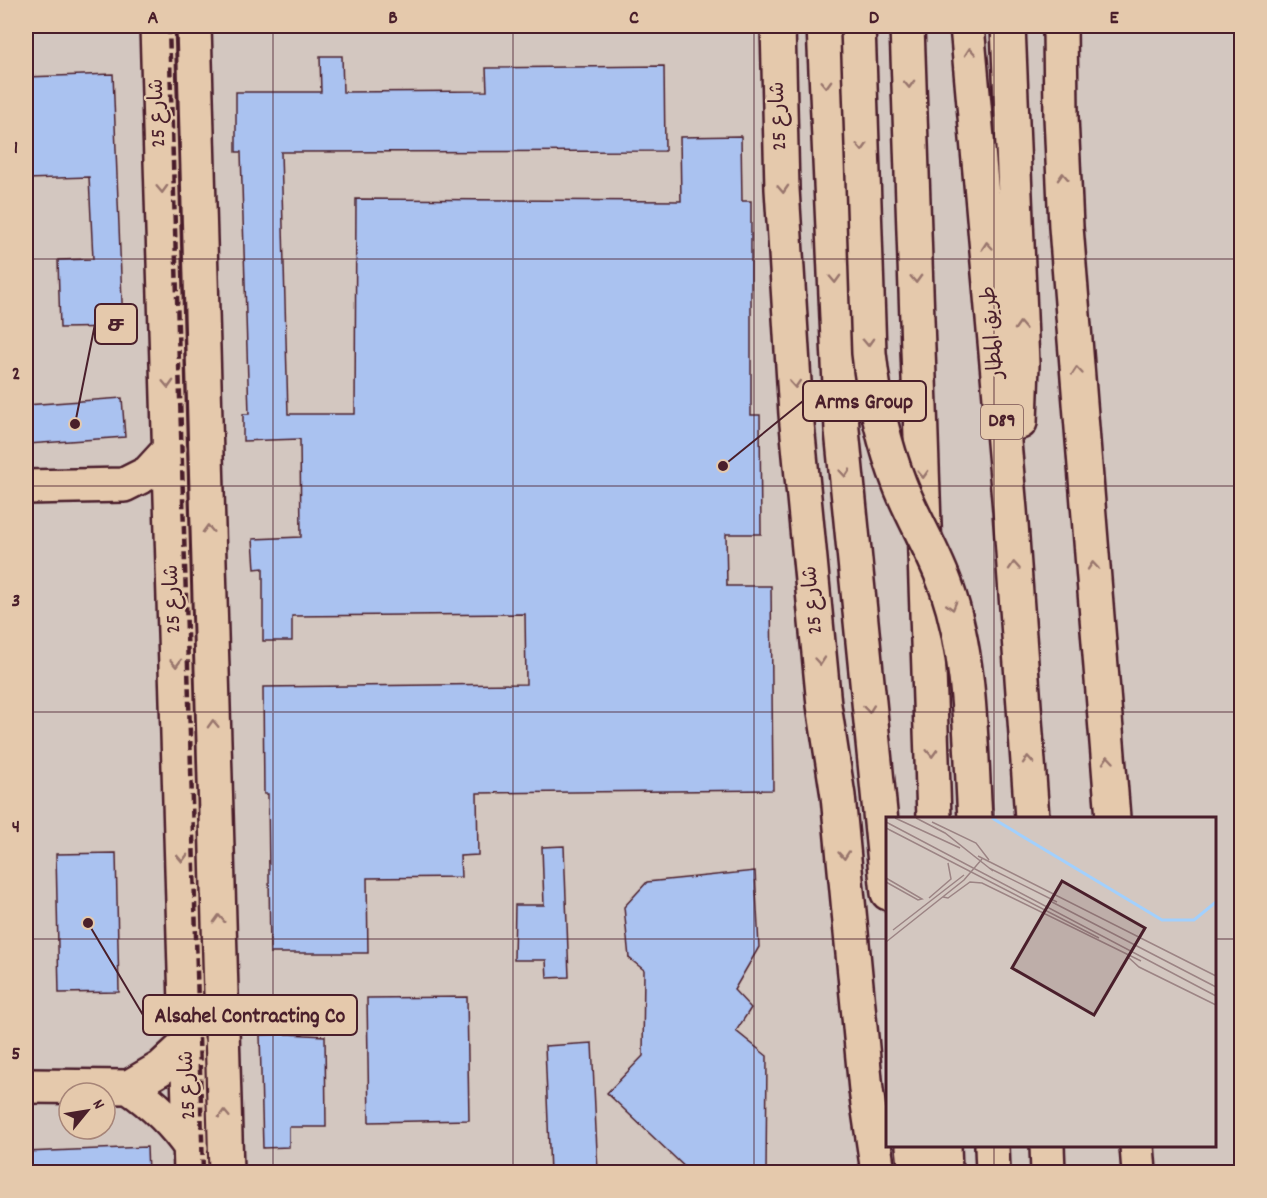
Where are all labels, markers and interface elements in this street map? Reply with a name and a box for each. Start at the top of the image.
text: A [148,5,159,33]
text: B [388,5,398,33]
text: C [629,5,639,33]
text: D [869,5,880,33]
text: E [1109,5,1119,33]
one-way arrow [964,47,977,56]
street label: شارع 25 [143,78,175,148]
one-way arrow [820,79,833,88]
one-way arrow [903,79,915,88]
street label: شارع 25 [764,81,796,151]
text: 1 [14,135,18,163]
one-way arrow [855,142,868,151]
one-way arrow [1057,172,1070,181]
one-way arrow [155,184,168,193]
one-way arrow [776,184,789,193]
one-way arrow [981,241,994,250]
one-way arrow [828,274,841,283]
one-way arrow [910,274,923,283]
street label: طريق المطار [975,284,1013,382]
callout: ச [95,304,137,344]
text: ச [107,311,125,342]
one-way arrow [1013,322,1026,331]
one-way arrow [862,337,875,346]
text: 2 [12,361,20,389]
one-way arrow [1071,367,1084,376]
one-way arrow [161,379,174,388]
one-way arrow [788,379,801,388]
callout: Arms Group [803,381,926,421]
text: Arms Group [815,388,913,419]
road number: D89 [981,405,1023,439]
one-way arrow [838,469,851,478]
one-way arrow [917,469,929,478]
one-way arrow [201,525,214,534]
one-way arrow [1008,561,1021,570]
one-way arrow [1087,561,1100,570]
street label: شارع 25 [158,564,190,634]
street label: شارع 25 [796,564,832,636]
text: 3 [12,588,20,616]
one-way arrow [945,600,957,611]
one-way arrow [813,657,826,666]
one-way arrow [170,658,182,667]
one-way arrow [862,705,875,714]
one-way arrow [207,720,219,729]
one-way arrow [926,748,939,757]
one-way arrow [1021,756,1034,765]
one-way arrow [1102,756,1115,765]
text: 4 [12,814,20,842]
inset map [886,817,1216,1147]
one-way arrow [837,850,850,859]
one-way arrow [176,853,188,862]
one-way arrow [212,915,225,924]
callout: Alsahel Contracting Co [143,995,357,1035]
text: Alsahel Contracting Co [155,1002,346,1033]
text: 5 [11,1041,21,1069]
street label: شارع 25 [173,1050,205,1120]
north arrow [57,1081,117,1141]
text: N [86,1096,110,1114]
one-way arrow [218,1110,231,1119]

